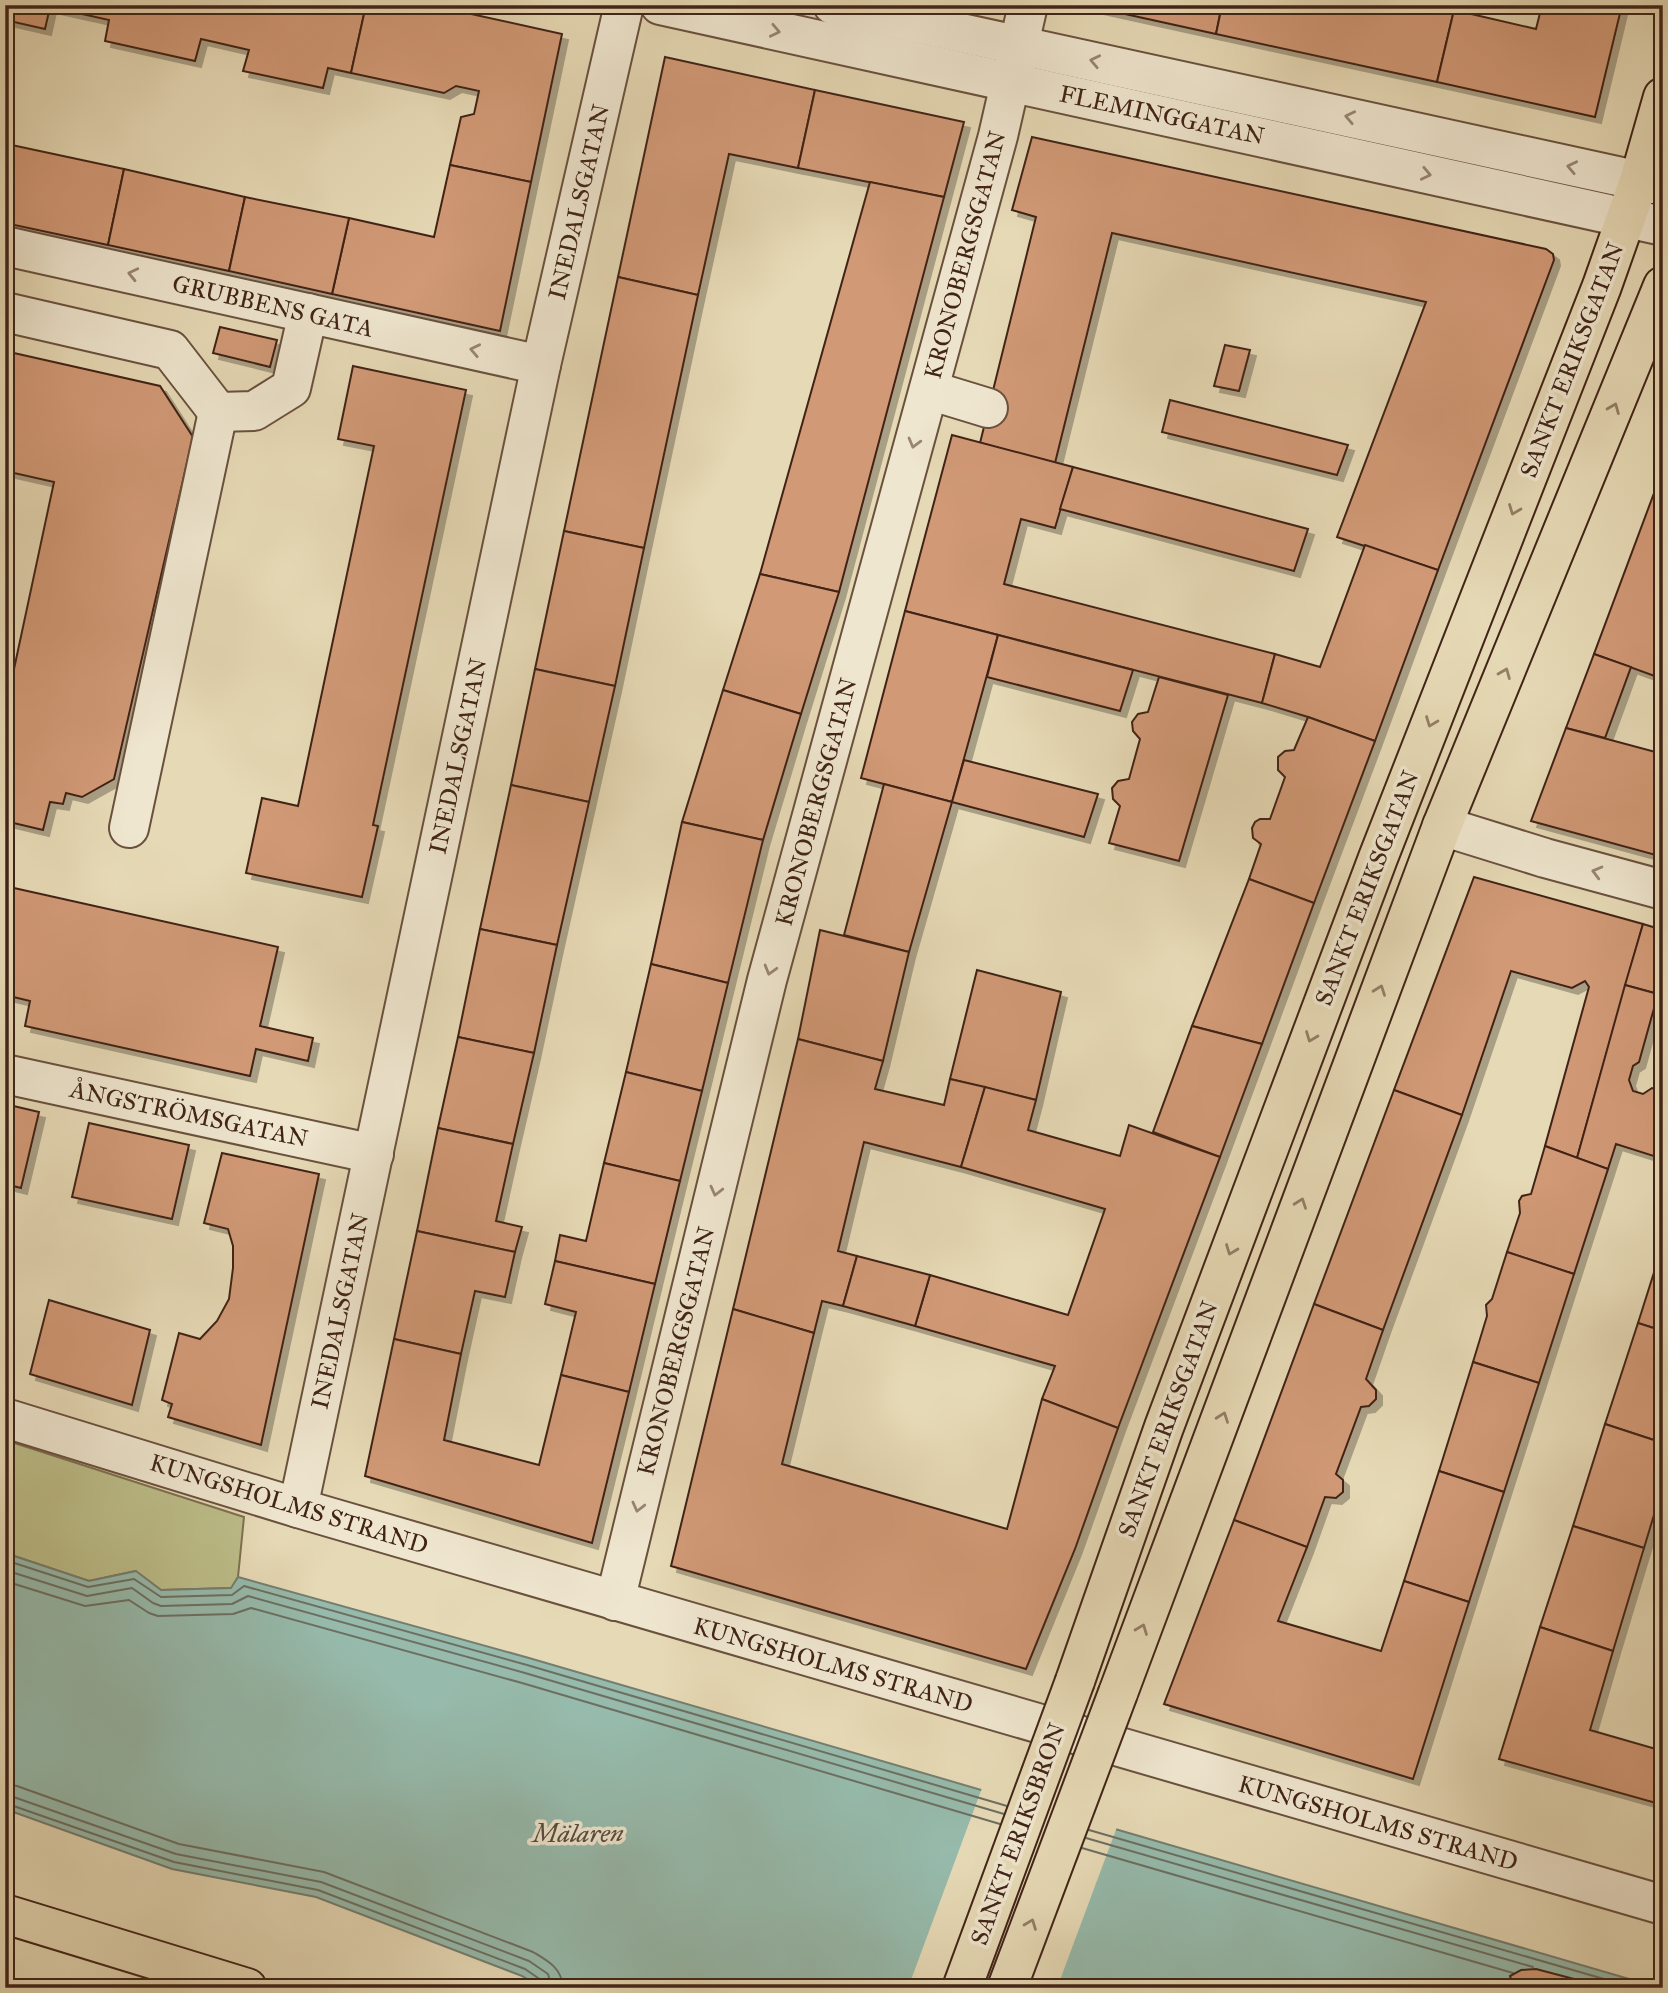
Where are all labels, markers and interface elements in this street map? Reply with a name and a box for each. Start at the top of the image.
one-way arrow [769,22,781,37]
one-way arrow [1089,55,1101,70]
street label: FLEMINGGATAN [1057,79,1267,151]
street label: INEDALSGATAN [542,101,616,303]
one-way arrow [1344,111,1356,126]
street label: KRONOBERGSGATAN [917,128,1013,382]
one-way arrow [1566,160,1578,175]
one-way arrow [1420,165,1432,180]
street label: SANKT ERIKSGATAN [1513,238,1631,482]
one-way arrow [127,268,139,283]
street label: GRUBBENS GATA [169,268,377,344]
one-way arrow [469,344,481,359]
one-way arrow [1605,403,1619,415]
one-way arrow [908,437,922,449]
one-way arrow [1508,504,1522,516]
street label: INEDALSGATAN [423,655,493,857]
one-way arrow [1497,667,1511,680]
street label: KRONOBERGSGATAN [768,675,864,929]
one-way arrow [1425,716,1439,728]
street label: SANKT ERIKSGATAN [1308,766,1426,1010]
one-way arrow [1591,866,1603,881]
one-way arrow [764,964,779,976]
one-way arrow [1372,984,1386,996]
one-way arrow [1305,1030,1319,1042]
street label: ÅNGSTRÖMSGATAN [66,1074,311,1154]
one-way arrow [710,1185,724,1197]
one-way arrow [1293,1198,1307,1210]
street label: INEDALSGATAN [305,1210,375,1412]
street label: KRONOBERGSGATAN [631,1223,721,1479]
one-way arrow [1225,1243,1239,1255]
street label: SANKT ERIKSGATAN [1111,1297,1225,1541]
one-way arrow [1214,1411,1228,1423]
street label: KUNGSHOLMS STRAND [146,1447,432,1561]
one-way arrow [632,1501,646,1513]
street label: KUNGSHOLMS STRAND [690,1611,976,1719]
one-way arrow [1134,1624,1148,1636]
street label: SANKT ERIKSBRON [964,1719,1072,1949]
street label: KUNGSHOLMS STRAND [1235,1769,1521,1877]
water label: Mälaren [529,1817,624,1849]
one-way arrow [1023,1918,1037,1930]

